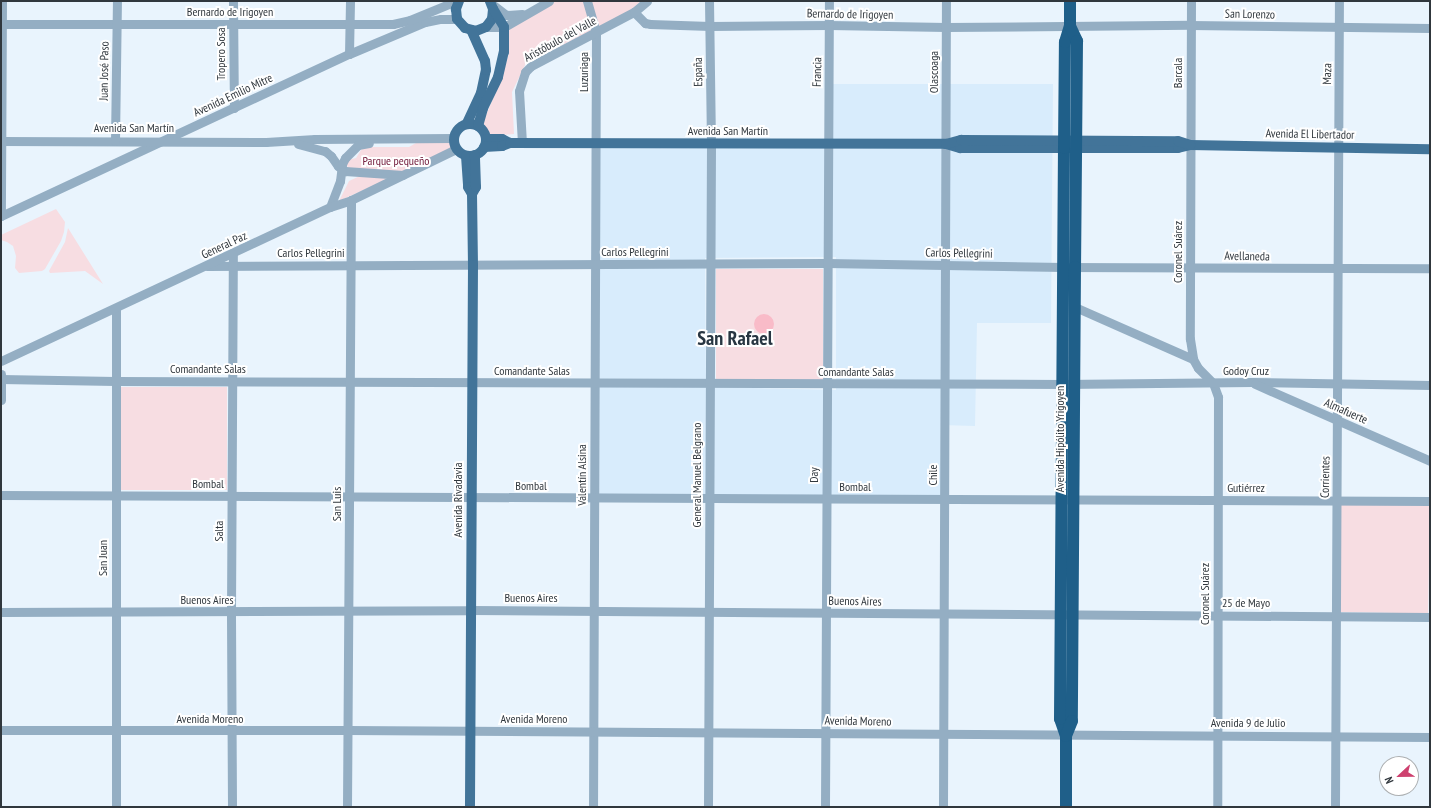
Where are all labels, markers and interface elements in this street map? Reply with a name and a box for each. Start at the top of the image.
street label: Bernardo de Irigoyen [187,5,273,19]
street label: Bernardo de Irigoyen [807,6,893,22]
street label: San Lorenzo [1225,6,1275,22]
street label: Aristóbulo del Valle [521,13,599,65]
street label: Tropero Sosa [214,27,228,81]
street label: Juan José Paso [96,41,112,101]
street label: Olascoaga [927,51,941,93]
street label: Luzuriaga [577,52,591,92]
street label: España [691,57,705,87]
street label: Francia [810,57,824,87]
street label: Barcala [1171,58,1185,88]
street label: Maza [1320,63,1334,85]
street label: Avenida Emilio Mitre [191,70,275,120]
street label: Avenida San Martín [94,121,174,135]
street label: Avenida San Martín [688,124,768,138]
street label: Avenida El Libertador [1265,126,1355,142]
park label: Parque pequeño [363,154,429,168]
street label: Coronel Suárez [1171,221,1185,283]
street label: General Paz [199,228,249,262]
street label: Carlos Pellegrini [601,245,669,259]
street label: Carlos Pellegrini [925,245,993,261]
street label: Carlos Pellegrini [277,246,345,260]
street label: Avellaneda [1224,248,1270,264]
district label: San Rafael [697,326,773,350]
street label: Comandante Salas [170,362,246,376]
street label: Comandante Salas [494,364,570,378]
street label: Godoy Cruz [1223,364,1269,378]
street label: Comandante Salas [818,365,894,379]
street label: Avenida Hipólito Yrigoyen [1053,386,1067,492]
street label: Almafuerte [1322,395,1370,427]
street label: General Manuel Belgrano [690,423,704,527]
street label: Valentín Alsina [575,444,589,506]
street label: Corrientes [1317,456,1333,498]
street label: Avenida Rivadavia [451,462,465,538]
street label: Chile [926,464,940,486]
street label: Day [807,467,821,483]
street label: Bombal [192,477,224,491]
street label: Bombal [515,479,547,493]
street label: Bombal [839,480,871,494]
street label: Gutiérrez [1227,481,1265,495]
street label: San Luis [330,487,344,521]
street label: Salta [212,521,226,541]
street label: San Juan [96,540,110,576]
street label: Coronel Suárez [1198,563,1212,625]
street label: Buenos Aires [504,591,558,605]
street label: Buenos Aires [180,593,234,607]
street label: Buenos Aires [828,593,882,609]
street label: 25 de Mayo [1222,596,1270,610]
street label: Avenida Moreno [177,712,243,726]
street label: Avenida Moreno [501,712,567,726]
street label: Avenida Moreno [824,713,892,729]
street label: Avenida 9 de Julio [1211,716,1285,730]
north arrow [1379,756,1419,796]
text: N [1381,775,1396,786]

